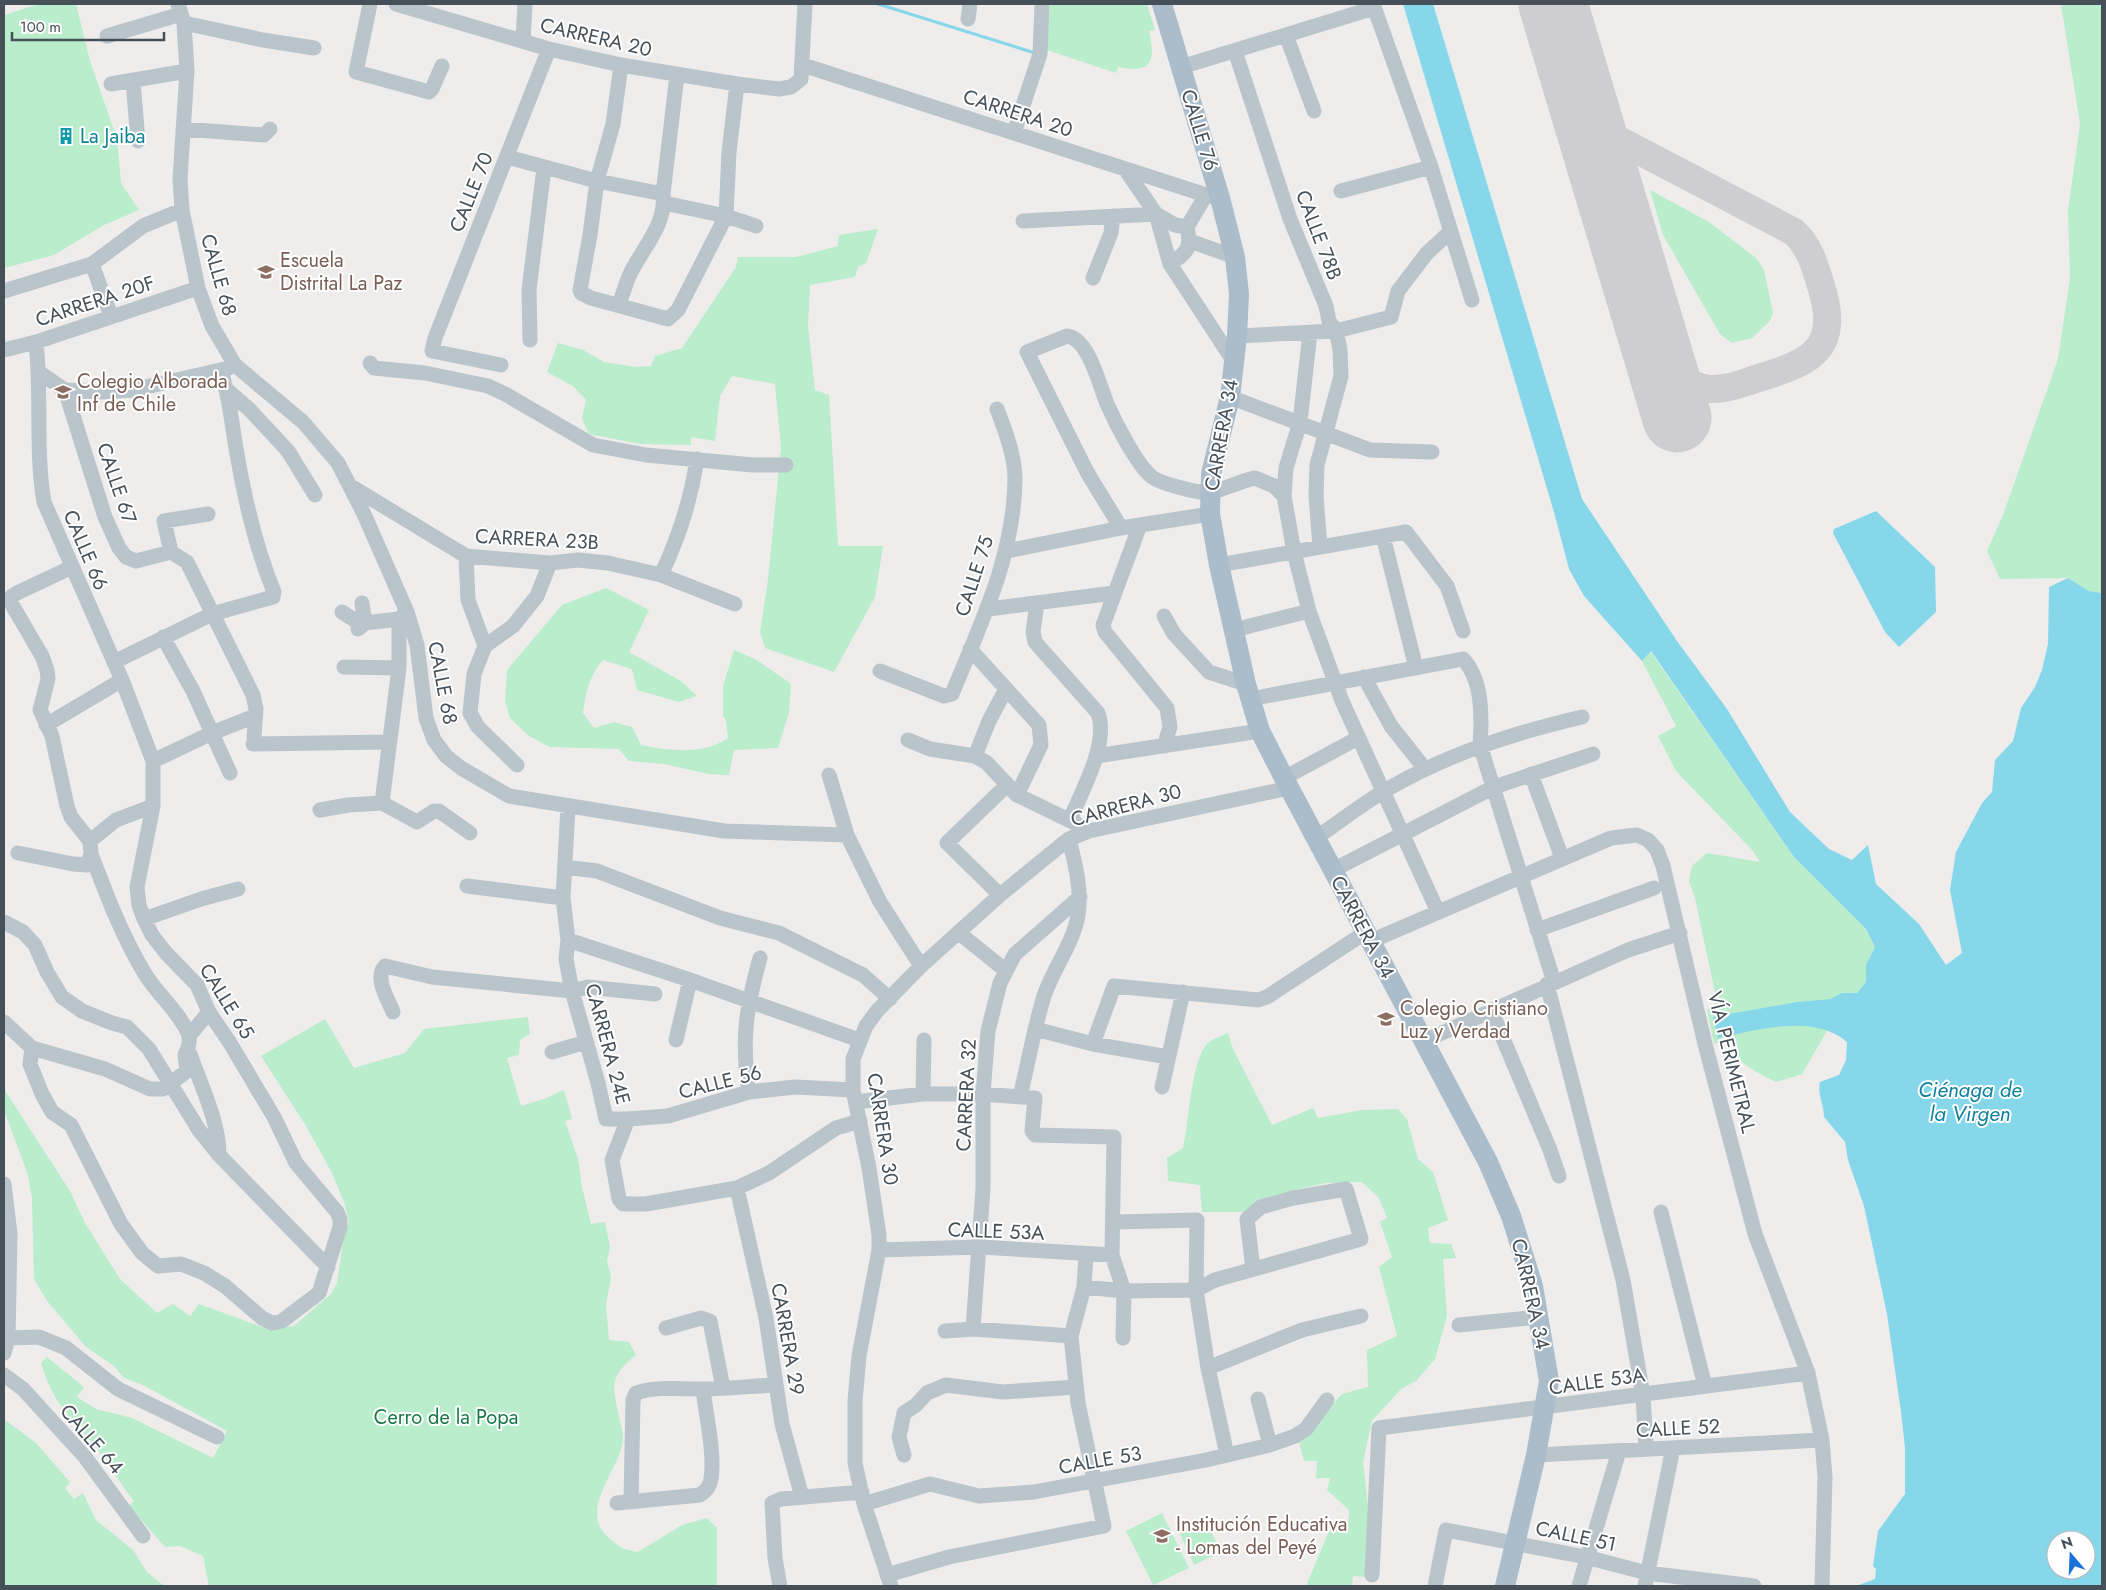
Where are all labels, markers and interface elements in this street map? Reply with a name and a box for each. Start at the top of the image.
scale bar [12,10,165,42]
street label: CARRERA 20 [537,11,655,64]
text: 100 m [20,16,61,38]
street label: CARRERA 20 [959,82,1076,145]
street label: CALLE 76 [1173,86,1226,174]
place label: La Jaiba [80,122,145,151]
building icon: La Jaiba [56,126,76,146]
street label: CALLE 70 [442,148,501,237]
street label: CALLE 78B [1288,186,1349,284]
street label: CALLE 68 [193,231,244,320]
place label: Escuela Distrital La Paz [280,246,403,298]
school or university icon: Escuela Distrital La Paz [256,262,276,282]
street label: CARRERA 20F [32,269,158,334]
place label: Colegio Alborada Inf de Chile [77,367,228,419]
street label: CARRERA 34 [1197,377,1246,493]
school or university icon: Colegio Alborada Inf de Chile [53,382,73,402]
street label: CALLE 67 [89,439,144,528]
street label: CALLE 66 [56,506,115,595]
street label: CARRERA 23B [474,522,600,557]
street label: CALLE 75 [948,532,1001,620]
street label: CALLE 68 [420,639,465,727]
street label: CARRERA 30 [1068,777,1185,834]
street label: CARRERA 34 [1323,871,1402,984]
street label: CALLE 65 [192,958,261,1045]
street label: CARRERA 24E [577,980,638,1108]
street label: VÍA PERIMETRAL [1700,988,1763,1136]
place label: Colegio Cristiano Luz y Verdad [1400,994,1548,1046]
school or university icon: Colegio Cristiano Luz y Verdad [1376,1009,1396,1029]
street label: CARRERA 32 [949,1038,984,1152]
street label: CALLE 56 [676,1058,765,1107]
street label: CARRERA 30 [859,1071,906,1187]
water label: Ciénaga de la Virgen [1918,1075,2022,1129]
street label: CALLE 53A [947,1215,1046,1248]
street label: CARRERA 34 [1504,1236,1557,1353]
street label: CARRERA 29 [763,1281,812,1397]
street label: CALLE 53A [1547,1360,1648,1403]
street label: CALLE 64 [53,1398,131,1481]
park label: Cerro de la Popa [374,1403,518,1432]
street label: CALLE 52 [1635,1412,1721,1445]
street label: CALLE 53 [1056,1439,1144,1482]
place label: Institución Educativa - Lomas del Peyé [1176,1510,1347,1562]
street label: CALLE 51 [1533,1514,1619,1559]
school or university icon: Institución Educativa - Lomas del Peyé [1152,1526,1172,1546]
north arrow [2046,1530,2096,1580]
text: N [2058,1531,2075,1554]

